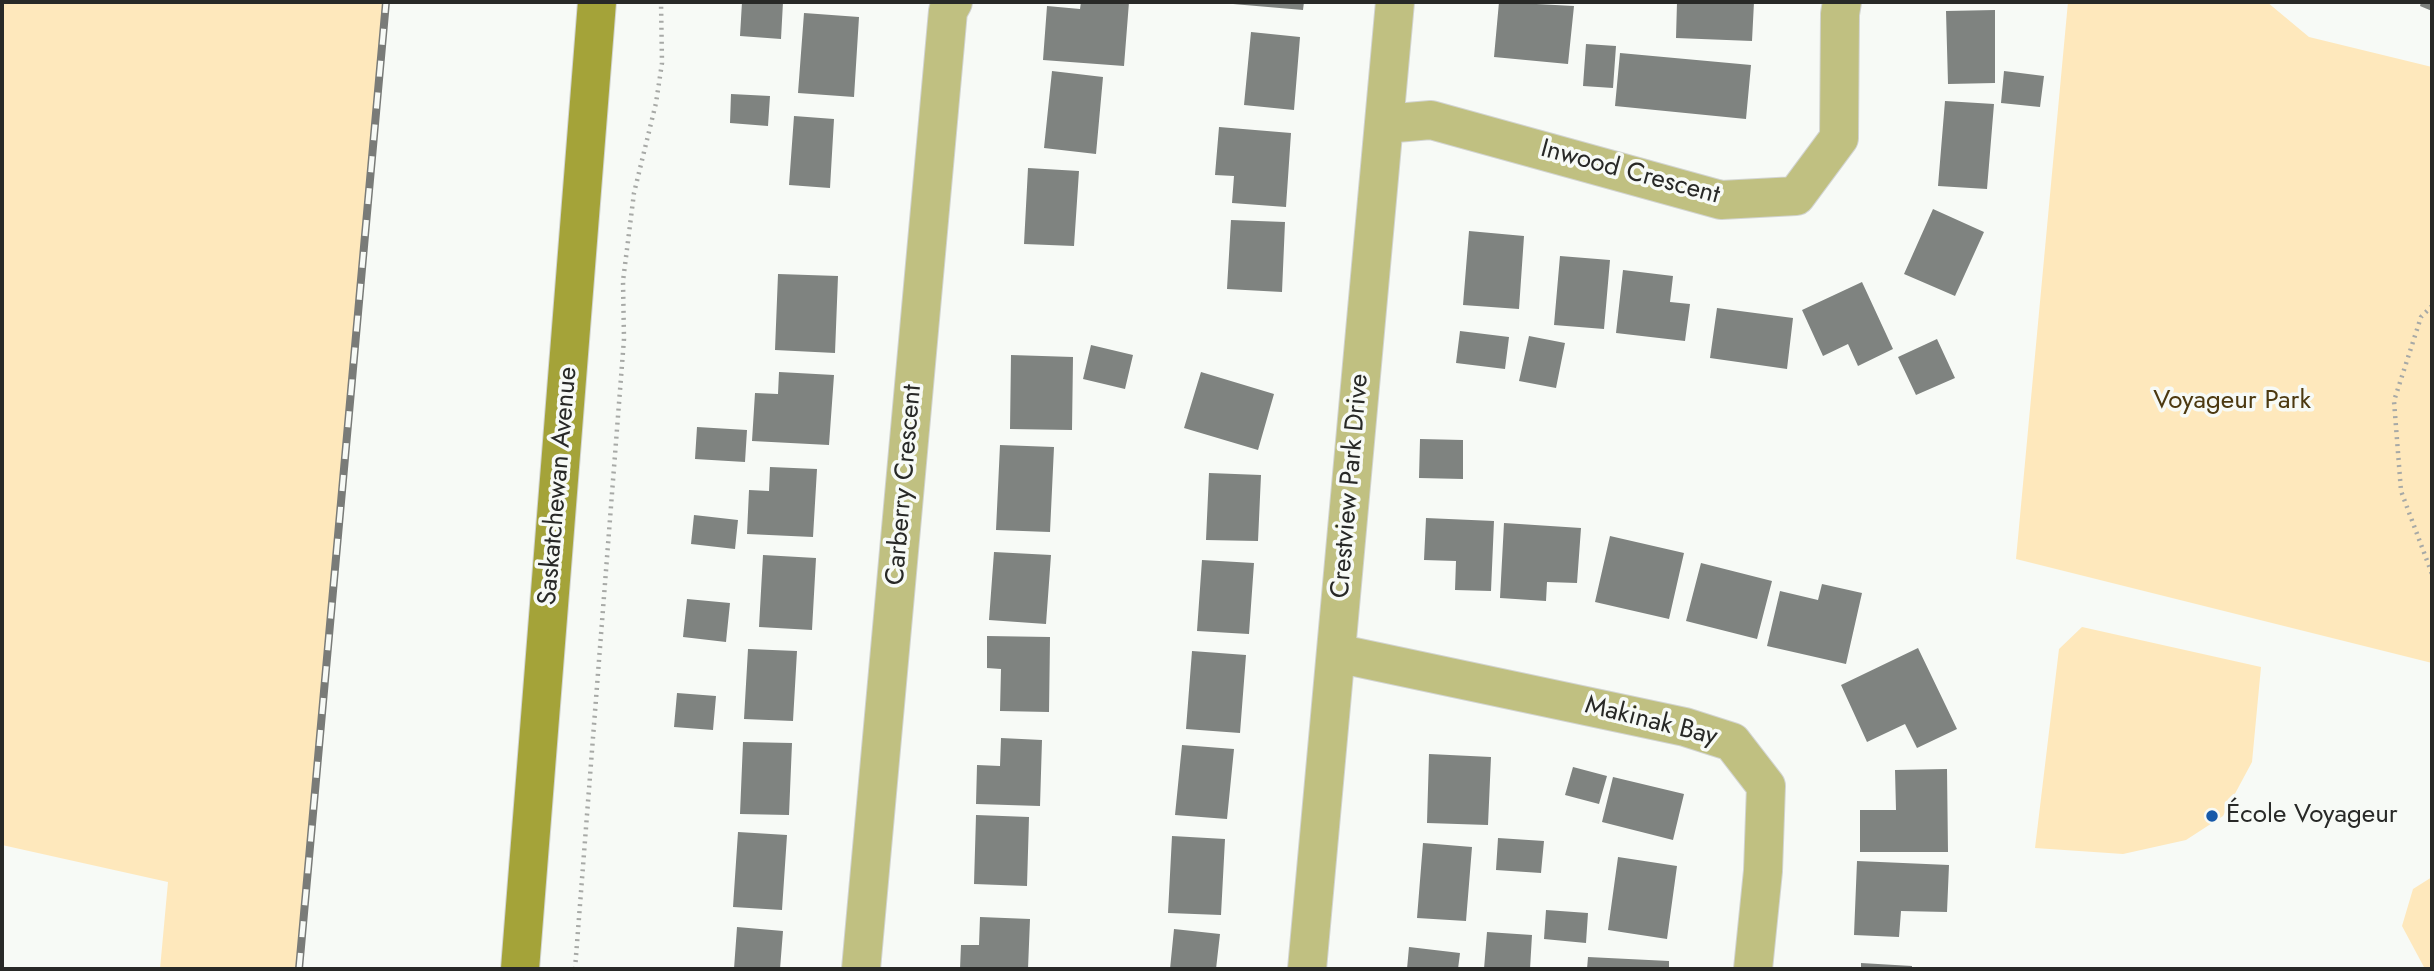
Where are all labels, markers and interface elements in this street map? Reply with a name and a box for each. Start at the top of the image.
street label: Inwood Crescent [1537,134,1723,212]
street label: Saskatchewan Avenue [533,366,585,606]
street label: Crestview Park Drive [1326,373,1376,599]
street label: Carberry Crescent [881,383,929,587]
park label: Voyageur Park [2153,386,2311,418]
street label: Makinak Bay [1581,690,1721,754]
place label: École Voyageur [2226,800,2398,832]
marker: École Voyageur [2204,808,2220,824]

